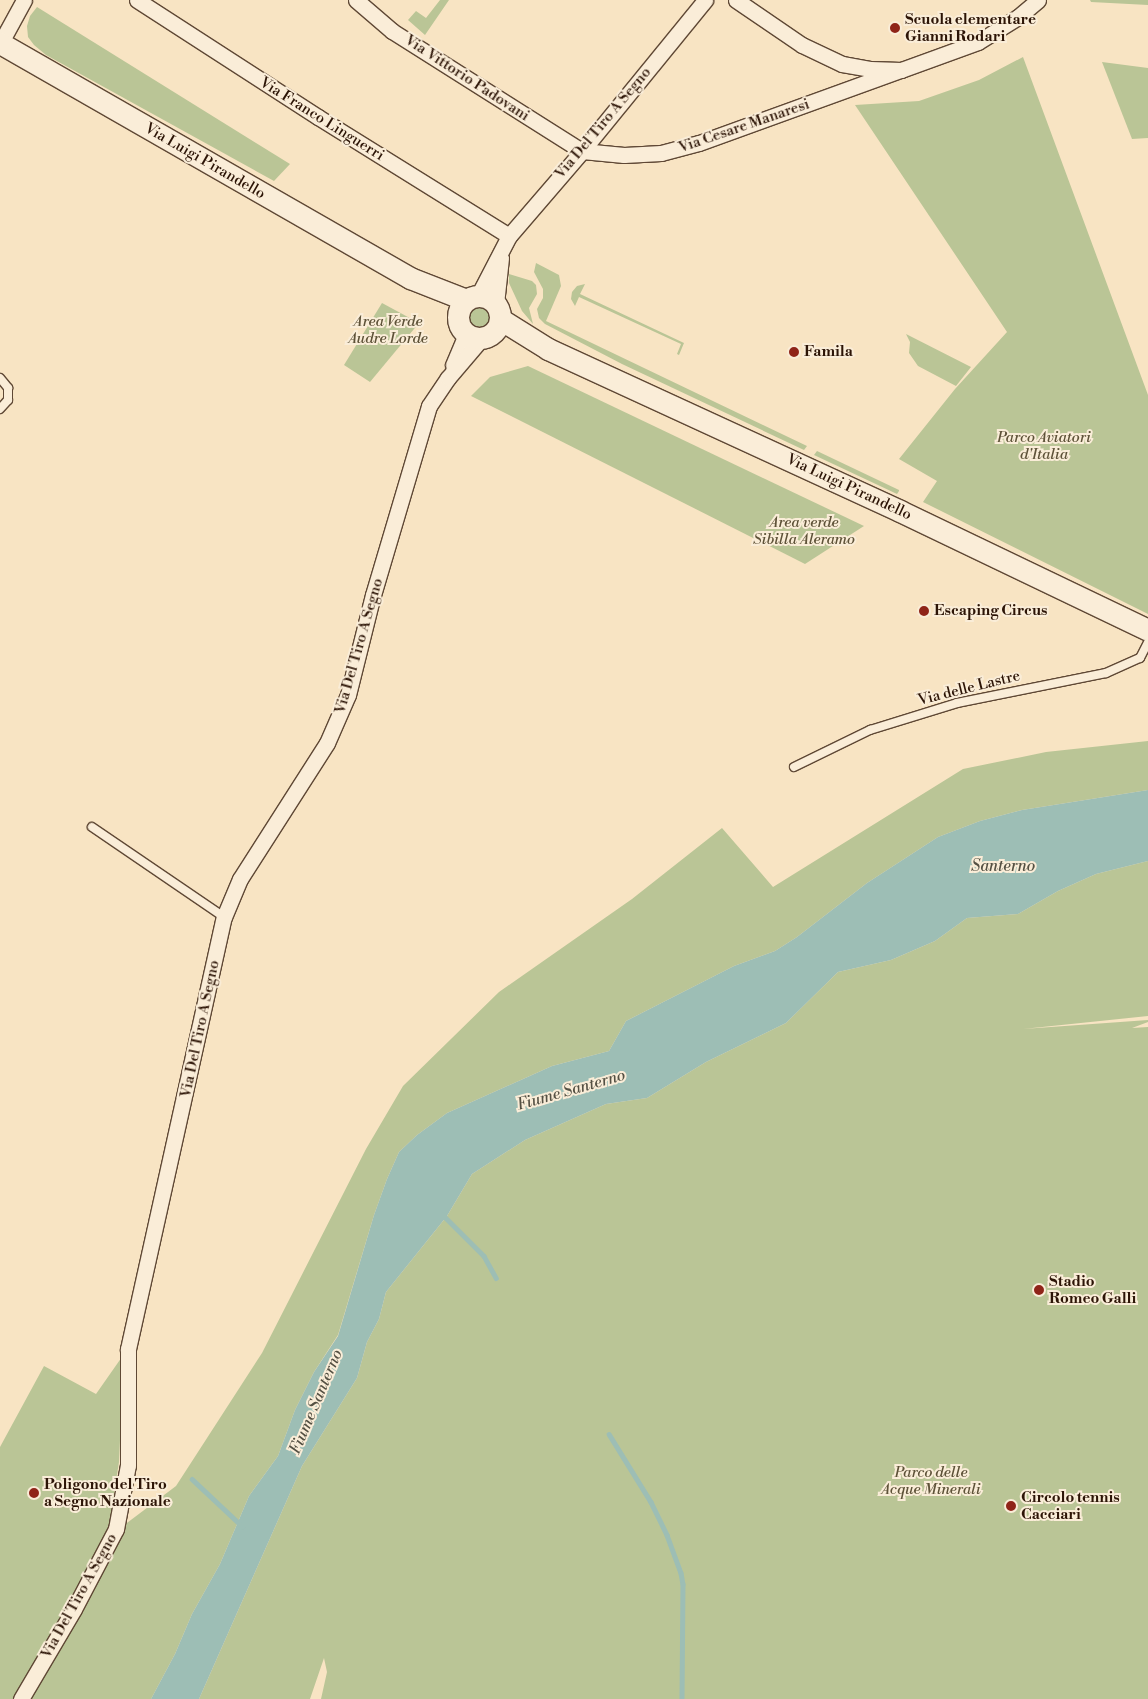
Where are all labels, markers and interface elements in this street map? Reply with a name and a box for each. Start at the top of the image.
place label: Scuola elementare Gianni Rodari [905,10,1036,45]
marker: Scuola elementare Gianni Rodari [889,22,901,34]
street label: Via Vittorio Padovani [401,31,533,125]
street label: Via Del Tiro A Segno [551,64,655,182]
street label: Via Franco Linguerri [256,73,388,165]
street label: Via Cesare Manaresi [676,95,812,157]
street label: Via Luigi Pirandello [141,119,269,203]
park label: Area Verde Audre Lorde [348,312,428,347]
place label: Famila [804,343,853,361]
marker: Famila [788,346,800,358]
park label: Parco Aviatori d'Italia [997,428,1091,463]
street label: Via Luigi Pirandello [783,450,915,524]
park label: Area verde Sibilla Aleramo [753,513,855,548]
street label: Via Del Tiro A Segno [331,576,387,716]
place label: Escaping Circus [934,602,1048,620]
marker: Escaping Circus [918,605,930,617]
street label: Via delle Lastre [916,667,1022,709]
water label: Santerno [971,856,1035,876]
street label: Via Del Tiro A Segno [177,959,223,1099]
water label: Fiume Santerno [515,1065,627,1115]
place label: Stadio Romeo Galli [1049,1272,1136,1307]
marker: Stadio Romeo Galli [1033,1284,1045,1296]
water label: Fiume Santerno [285,1347,347,1457]
park label: Parco delle Acque Minerali [881,1463,981,1498]
place label: Poligono del Tiro a Segno Nazionale [44,1475,171,1510]
marker: Poligono del Tiro a Segno Nazionale [28,1487,40,1499]
place label: Circolo tennis Cacciari [1021,1488,1120,1523]
marker: Circolo tennis Cacciari [1005,1500,1017,1512]
street label: Via Del Tiro A Segno [37,1530,121,1662]

